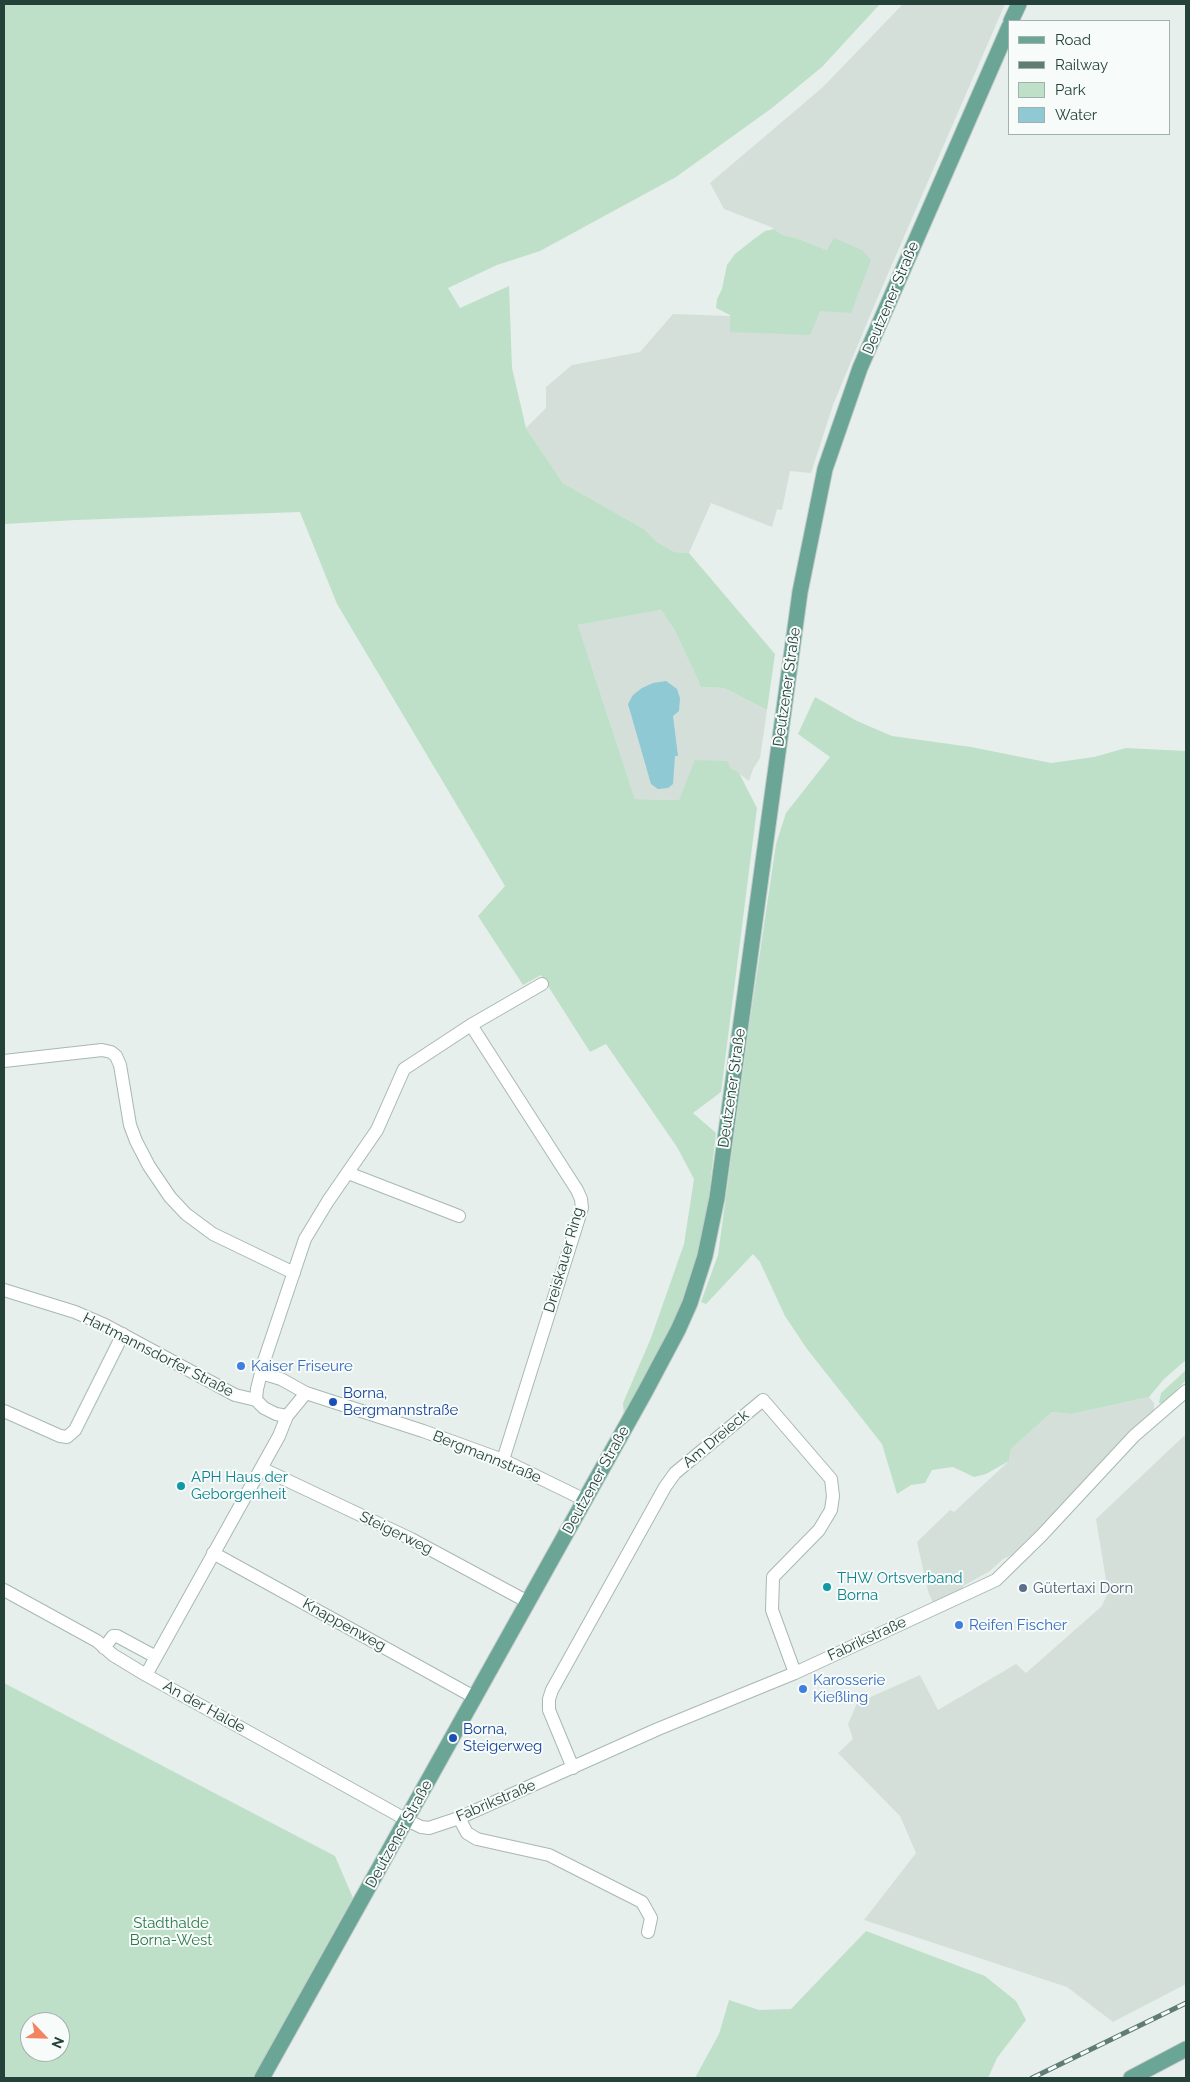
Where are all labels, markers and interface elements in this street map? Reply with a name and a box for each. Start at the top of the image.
legend [1008,20,1170,135]
text: Road [1055,31,1091,49]
text: Railway [1055,56,1108,74]
text: Park [1055,81,1086,99]
text: Water [1055,106,1097,124]
street label: Deutzener Straße [859,239,923,357]
street label: Deutzener Straße [770,626,804,748]
street label: Deutzener Straße [715,1027,749,1149]
street label: Dreiskauer Ring [540,1205,588,1315]
street label: Hartmannsdorfer Straße [80,1309,236,1401]
place label: Kaiser Friseure [251,1357,353,1375]
marker: Kaiser Friseure [235,1360,247,1372]
place label: Borna, Bergmannstraße [343,1384,458,1419]
marker: Borna, Bergmannstraße [327,1396,339,1408]
street label: Am Dreieck [679,1406,753,1472]
street label: Deutzener Straße [559,1423,633,1537]
street label: Bergmannstraße [430,1427,544,1487]
place label: APH Haus der Geborgenheit [191,1468,288,1503]
marker: APH Haus der Geborgenheit [175,1480,187,1492]
street label: Steigerweg [356,1508,436,1558]
place label: THW Ortsverband Borna [837,1569,963,1604]
place label: Gütertaxi Dorn [1033,1579,1133,1597]
marker: THW Ortsverband Borna [821,1581,833,1593]
marker: Gütertaxi Dorn [1017,1582,1029,1594]
street label: Knappenweg [299,1595,389,1655]
street label: Fabrikstraße [825,1613,909,1665]
place label: Reifen Fischer [969,1616,1067,1634]
marker: Reifen Fischer [953,1619,965,1631]
place label: Karosserie Kießling [813,1671,885,1706]
street label: An der Halde [160,1677,248,1737]
marker: Karosserie Kießling [797,1683,809,1695]
place label: Borna, Steigerweg [463,1720,542,1755]
marker: Borna, Steigerweg [447,1732,459,1744]
street label: Fabrikstraße [454,1776,538,1826]
street label: Deutzener Straße [362,1777,436,1891]
park label: Stadthalde Borna-West [130,1914,212,1949]
north arrow [20,2012,70,2062]
text: N [48,2035,67,2051]

